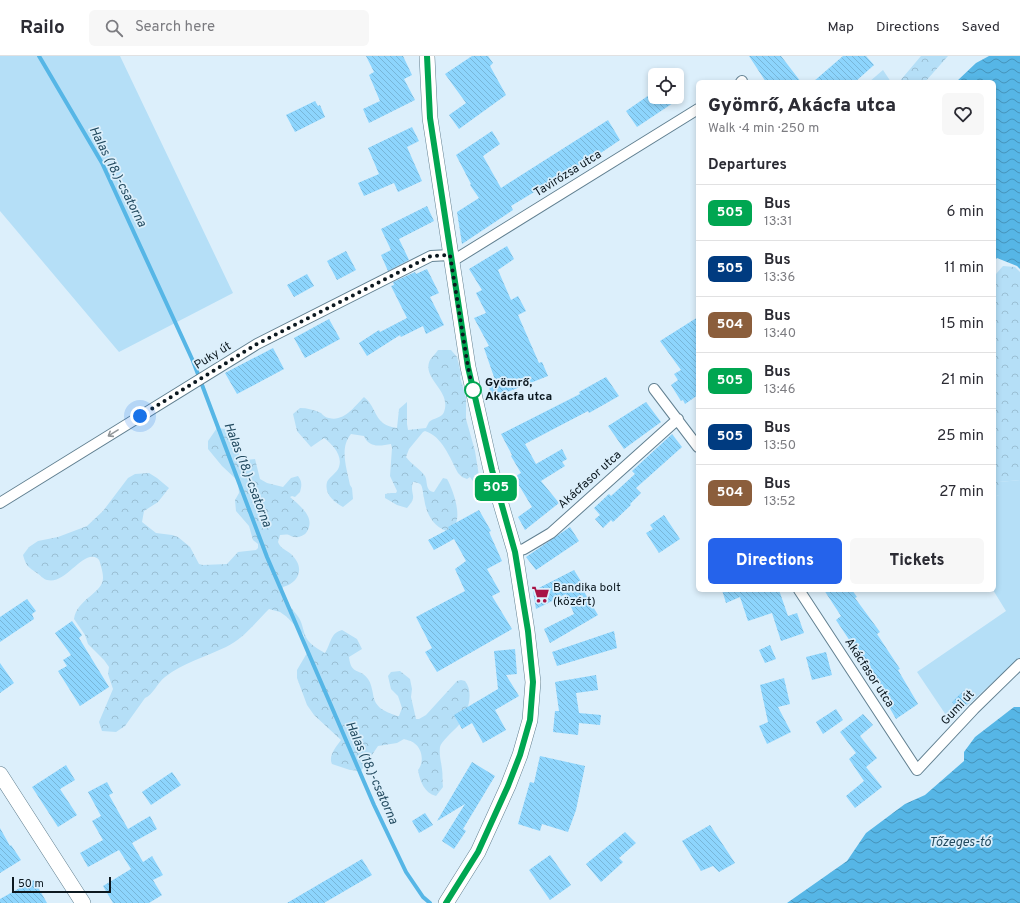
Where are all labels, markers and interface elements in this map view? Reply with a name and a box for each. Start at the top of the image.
search box [89,10,369,46]
text: Railo [20,16,65,40]
icon: search [103,17,125,39]
text: Search here [135,18,215,37]
text: Map [828,19,854,36]
text: Directions [876,19,940,36]
text: Saved [962,19,1000,36]
map controls [648,68,684,104]
button: locate [648,68,684,104]
button: heart [942,93,984,135]
text: Gyömrő, Akácfa utca [708,94,896,118]
text: Walk · 4 min · 250 m [708,121,819,137]
water label: Halas (18.)-csatorna [85,124,149,230]
street label: Tavirózsa utca [531,147,605,201]
text: Departures [708,156,787,175]
text: Bus [764,195,791,214]
text: 6 min [947,203,984,222]
text: 505 [717,204,743,221]
text: 13:31 [764,214,792,230]
text: Bus [764,251,791,270]
text: 11 min [944,259,984,278]
text: 505 [717,260,743,277]
text: 13:36 [764,270,795,286]
text: Bus [764,307,791,326]
text: 15 min [941,315,984,334]
text: 504 [717,316,743,333]
text: 13:40 [764,326,796,342]
street label: Puky út [191,338,235,374]
text: Bus [764,363,791,382]
text: 21 min [941,371,984,390]
text: 505 [717,372,743,389]
place label: Gyömrő, Akácfa utca [485,375,552,405]
marker: Gyömrő, Akácfa utca [464,381,482,399]
text: 13:46 [764,382,795,398]
your location [130,406,150,426]
text: Bus [764,419,791,438]
water label: Halas (18.)-csatorna [220,420,274,530]
text: 25 min [937,427,984,446]
text: 505 [717,428,743,445]
one-way arrow [108,429,119,437]
text: 13:50 [764,438,796,454]
street label: Akácfasor utca [555,447,625,513]
line badge: 505 [473,475,519,501]
text: Bus [764,475,791,494]
text: 505 [483,479,509,496]
text: 27 min [939,483,984,502]
text: 504 [717,484,743,501]
text: 13:52 [764,494,796,510]
button: Directions [708,538,842,584]
button: Tickets [850,538,984,584]
place label: Bandika bolt (közért) [553,580,621,610]
supermarket icon: Bandika bolt (közért) [530,585,550,605]
street label: Akácfasor utca [841,635,897,711]
street label: Gumi út [938,687,978,729]
water label: Halas (18.)-csatorna [341,719,401,827]
water label: Tőzeges-tó [929,835,992,851]
scale bar [12,875,111,894]
text: 50 m [18,877,44,891]

